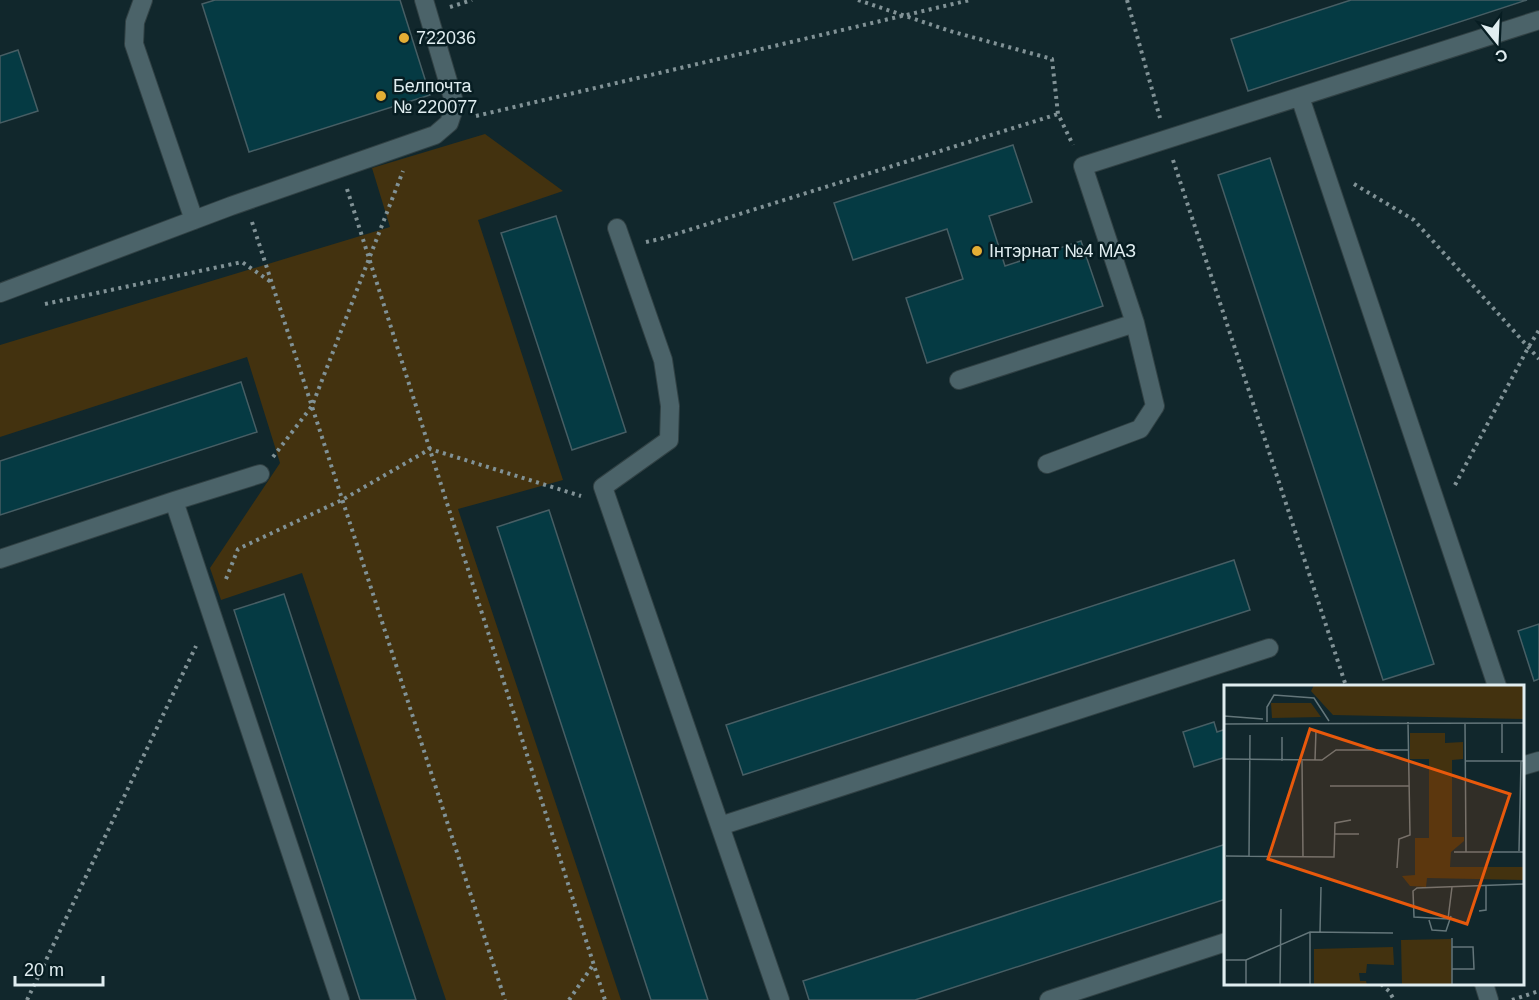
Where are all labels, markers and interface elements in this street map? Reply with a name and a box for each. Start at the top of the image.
north arrow [1467,12,1527,72]
place label: 722036 [416,28,476,48]
marker: 722036 [397,31,411,45]
text: С [1493,46,1510,66]
place label: Белпочта № 220077 [393,76,477,117]
marker: Белпочта № 220077 [374,89,388,103]
place label: Інтэрнат №4 МАЗ [989,241,1136,261]
marker: Інтэрнат №4 МАЗ [970,244,984,258]
inset map [1224,685,1524,985]
scale bar [15,949,104,987]
text: 20 m [24,960,64,980]

